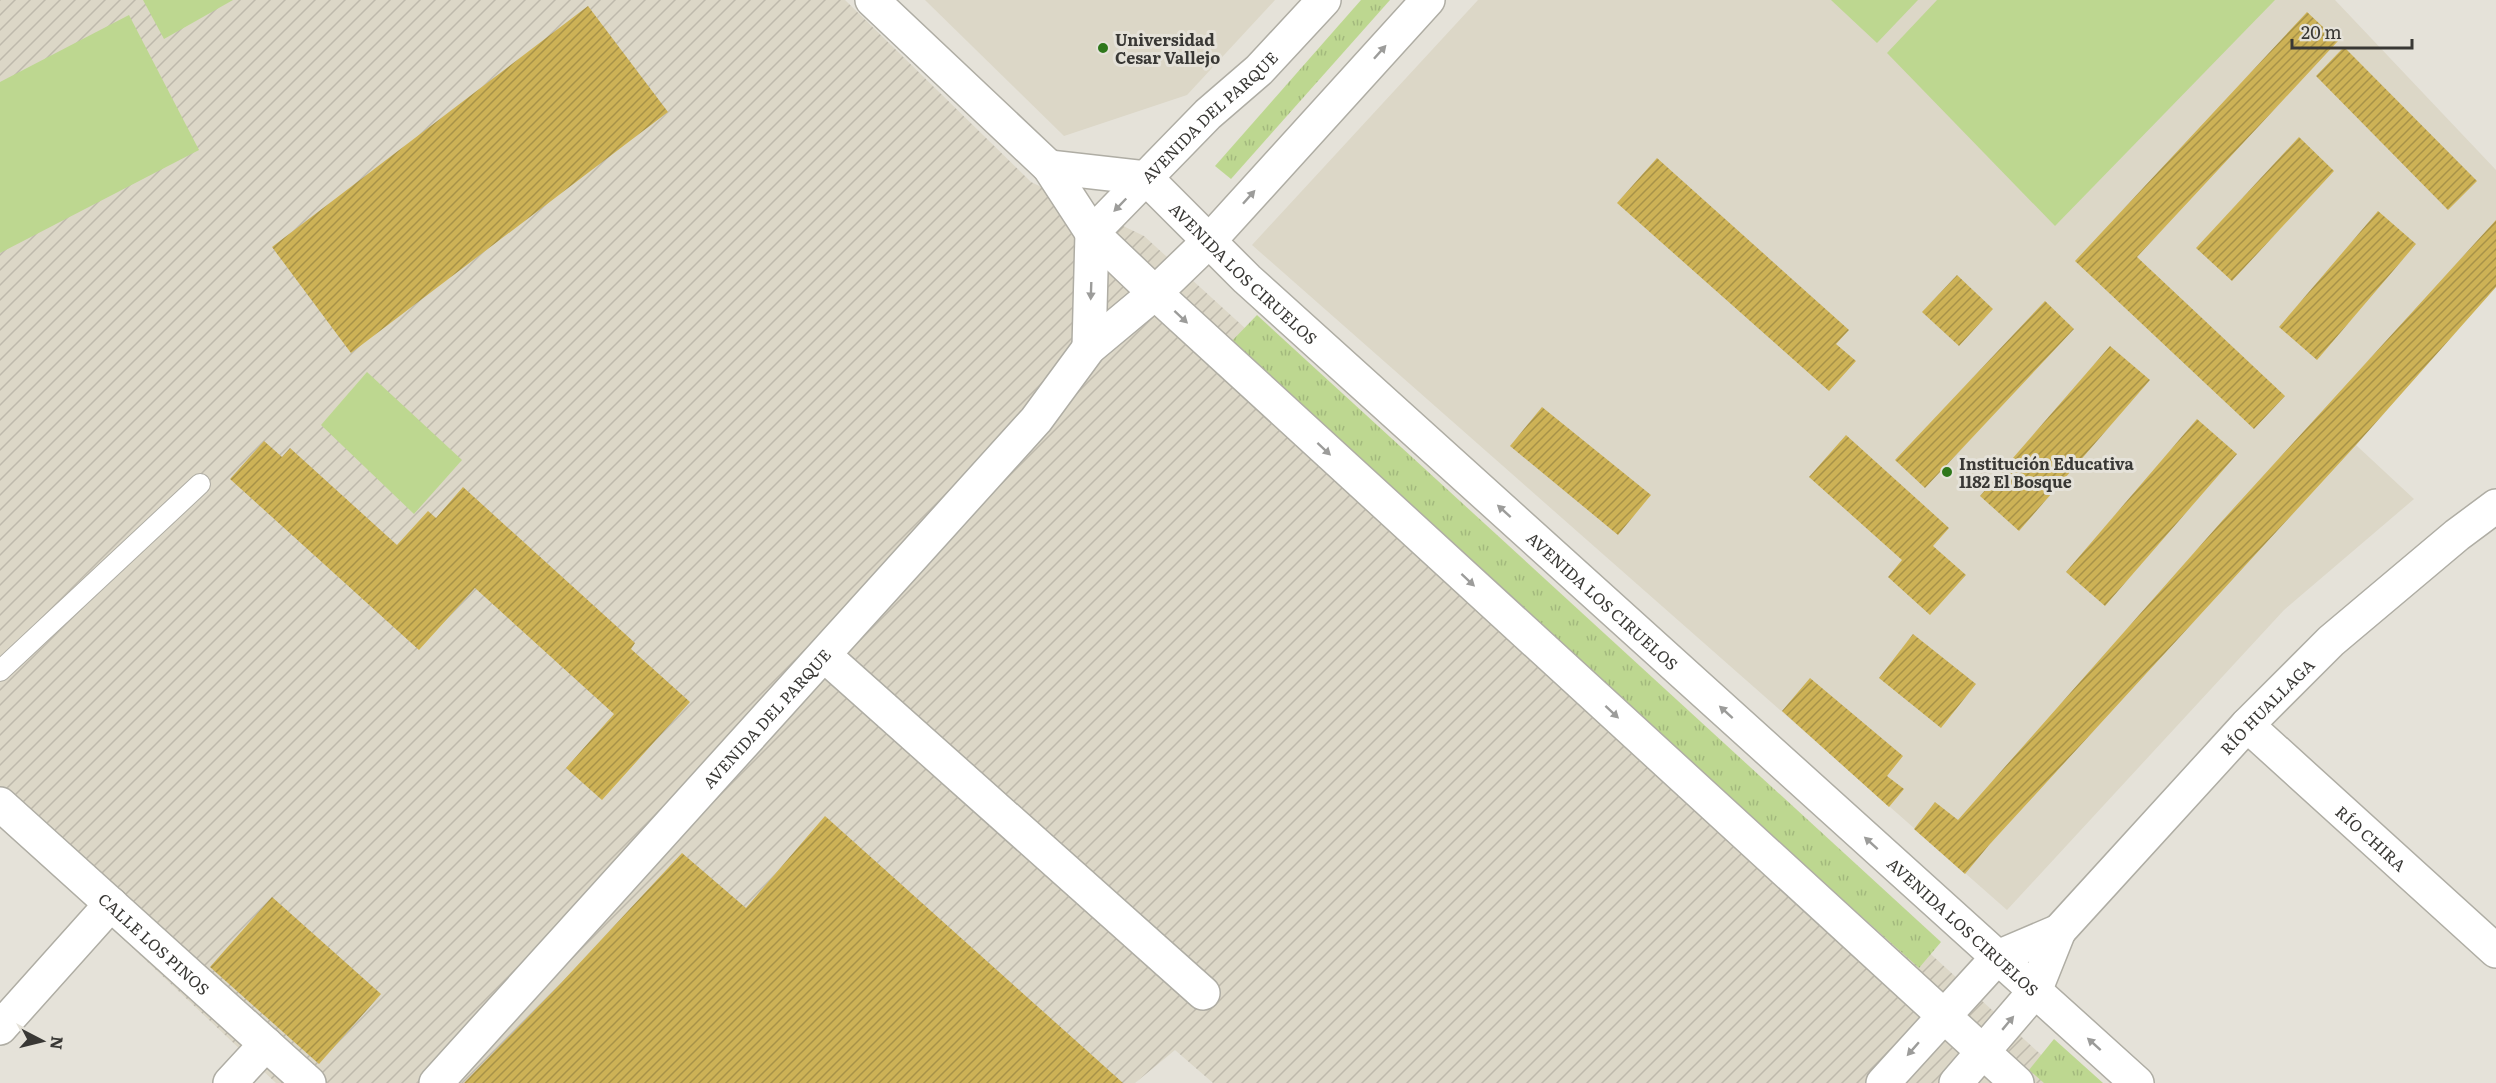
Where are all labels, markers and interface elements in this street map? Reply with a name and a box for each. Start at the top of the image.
scale bar [2292,12,2412,50]
text: 20 m [2301,18,2342,45]
place label: Universidad Cesar Vallejo [1115,27,1220,69]
marker: Universidad Cesar Vallejo [1096,41,1110,55]
one-way arrow [1373,45,1387,60]
street label: AVENIDA DEL PARQUE [1135,46,1283,188]
one-way arrow [1242,189,1256,204]
street label: AVENIDA LOS CIRUELOS [1164,196,1323,349]
one-way arrow [1113,198,1127,212]
one-way arrow [1086,281,1095,300]
one-way arrow [1173,310,1188,324]
one-way arrow [1317,442,1332,456]
place label: Institución Educativa 1182 El Bosque [1959,451,2135,493]
marker: Institución Educativa 1182 El Bosque [1940,465,1954,479]
one-way arrow [1497,505,1512,518]
street label: AVENIDA LOS CIRUELOS [1522,526,1684,675]
one-way arrow [1460,573,1475,586]
street label: AVENIDA DEL PARQUE [696,643,836,793]
street label: RÍO HUALLAGA [2214,653,2319,760]
one-way arrow [1604,705,1619,718]
one-way arrow [1719,705,1734,719]
street label: RÍO CHIRA [2331,799,2412,877]
one-way arrow [1864,837,1879,850]
street label: AVENIDA LOS CIRUELOS [1883,851,2044,1001]
street label: CALLE LOS PINOS [93,887,215,1000]
north arrow [12,1011,72,1071]
one-way arrow [2001,1016,2014,1031]
text: N [45,1035,71,1051]
one-way arrow [2087,1038,2102,1051]
one-way arrow [1907,1041,1920,1056]

